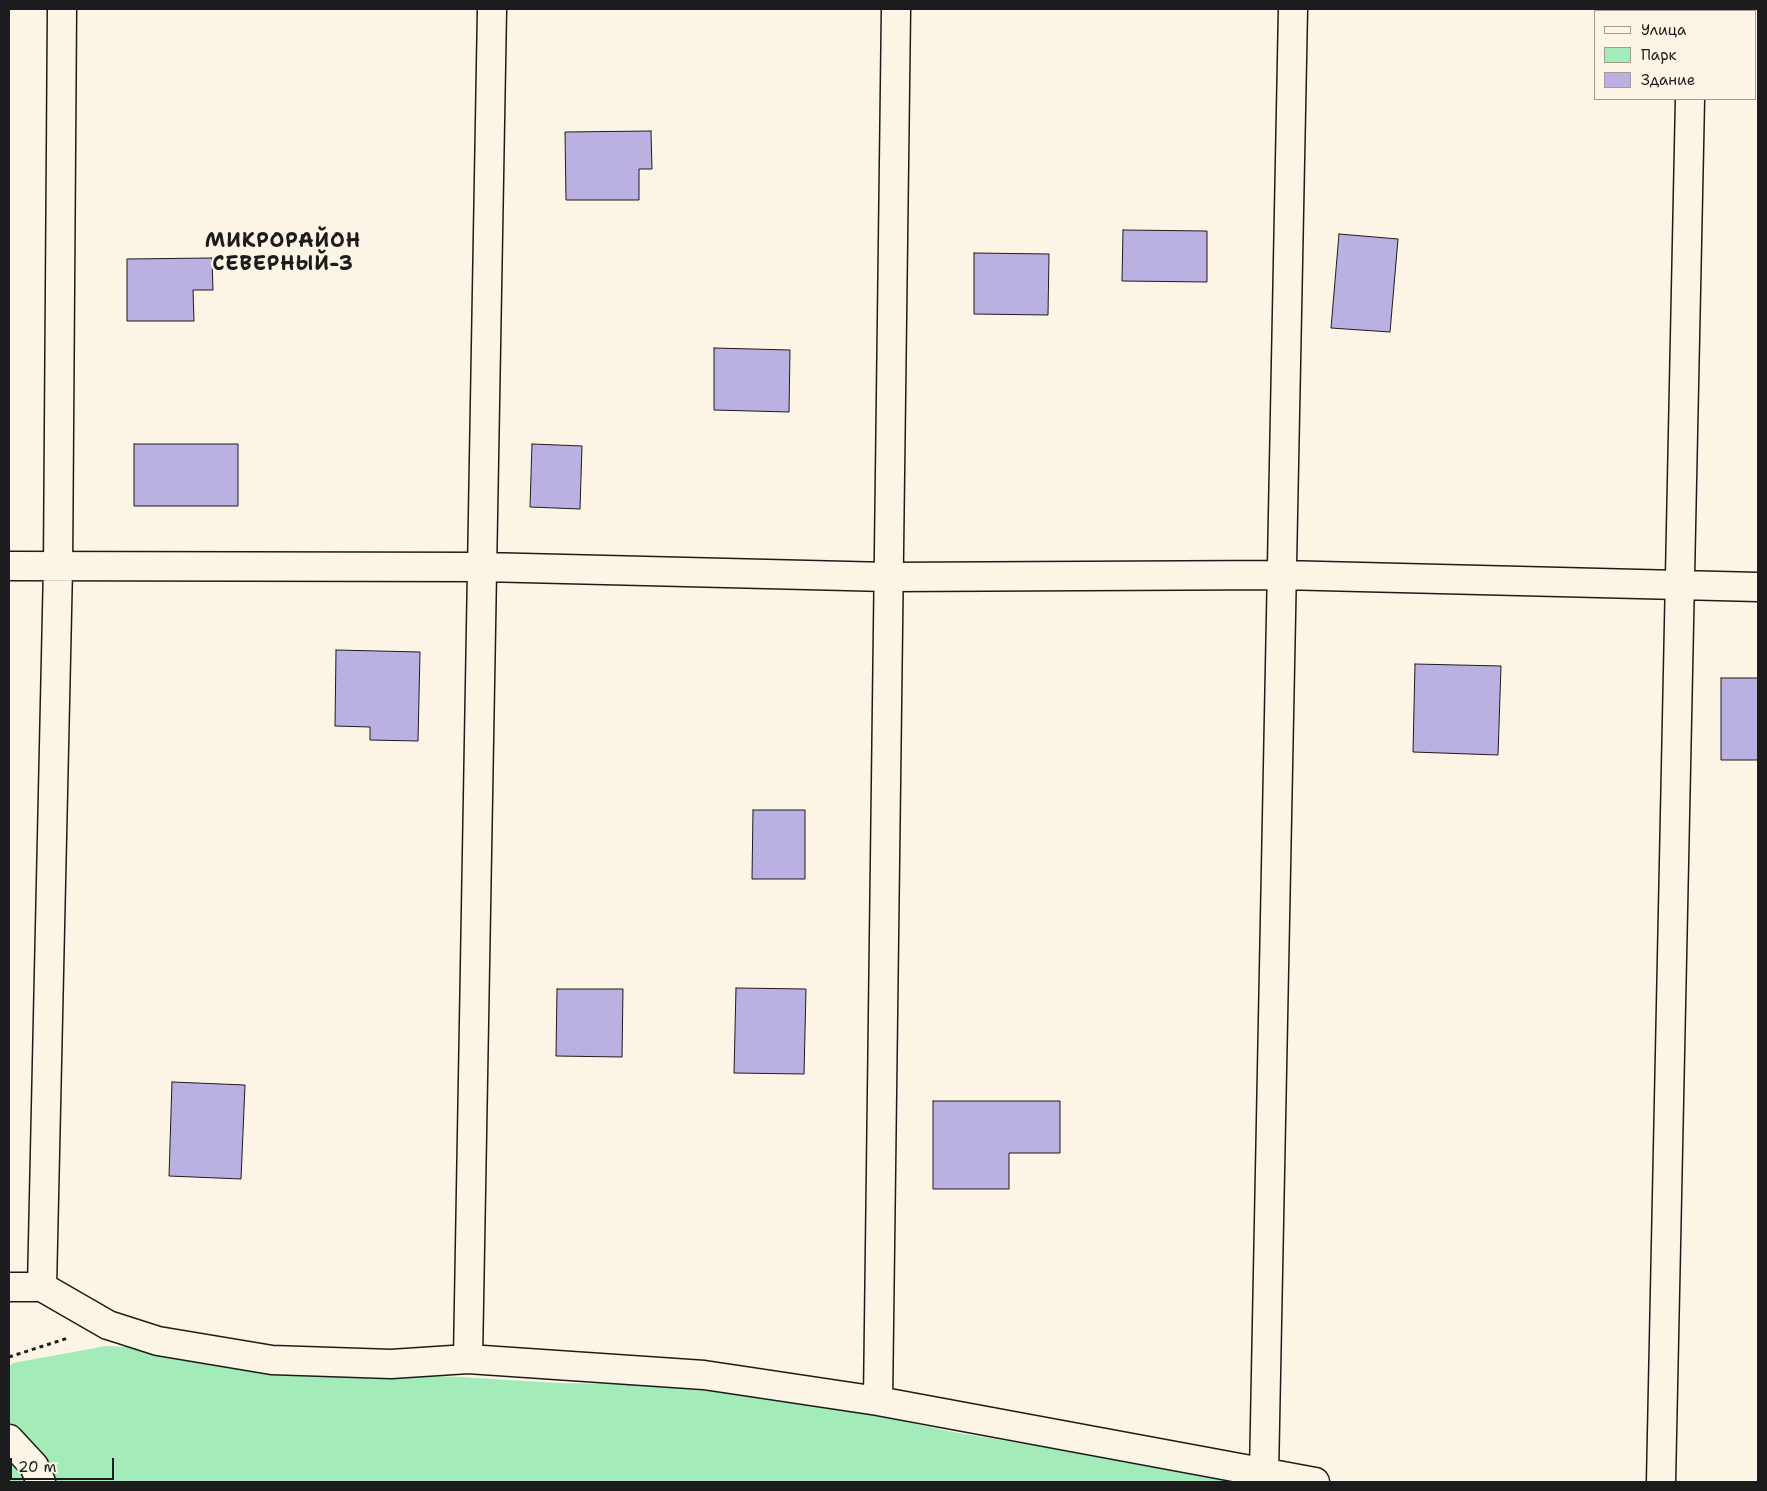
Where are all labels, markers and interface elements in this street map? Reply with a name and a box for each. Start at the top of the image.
legend [1594,10,1757,100]
text: Улица [1641,20,1686,40]
text: Парк [1641,45,1677,65]
text: Здание [1641,70,1695,90]
district label: МИКРОРАЙОН СЕВЕРНЫЙ-3 [204,230,362,277]
scale bar [12,1448,116,1480]
text: 20 m [18,1457,57,1477]

